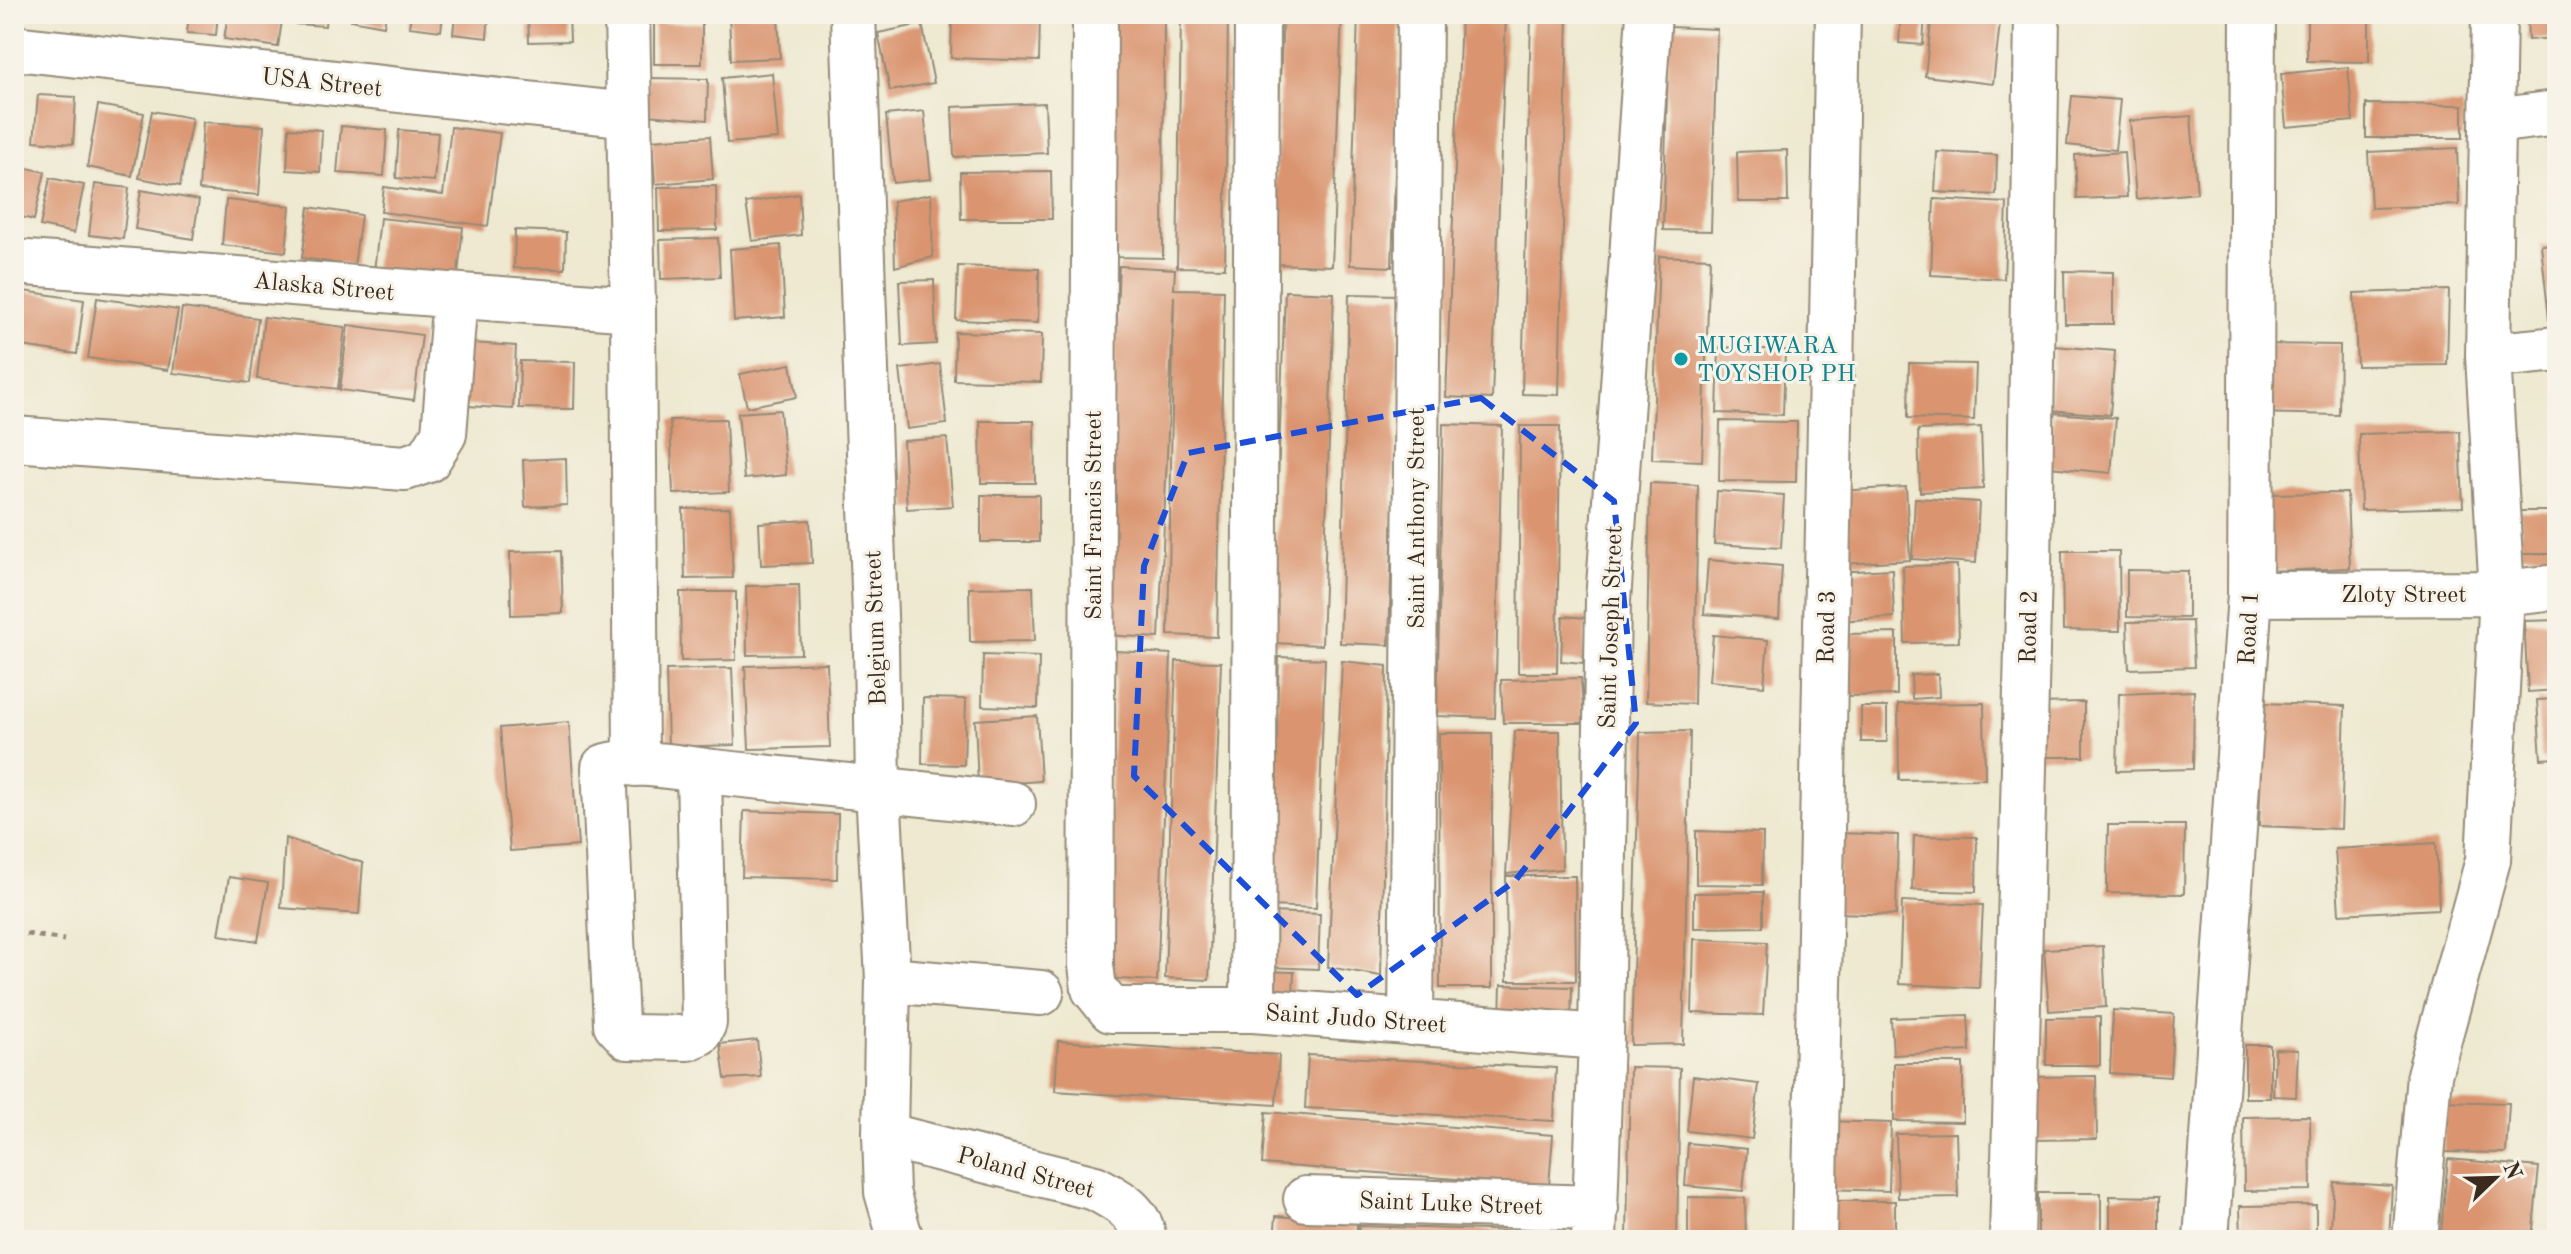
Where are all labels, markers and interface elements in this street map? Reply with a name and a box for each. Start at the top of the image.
street label: USA Street [260,66,384,102]
street label: Alaska Street [252,270,395,306]
place label: MUGIWARA TOYSHOP PH [1697,335,1856,387]
marker: MUGIWARA TOYSHOP PH [1672,350,1690,368]
street label: Saint Anthony Street [1406,407,1430,629]
street label: Saint Francis Street [1083,410,1107,620]
street label: Saint Joseph Street [1596,525,1628,729]
street label: Belgium Street [862,550,892,706]
street label: Zloty Street [2341,584,2467,608]
street label: Road 3 [1815,590,1841,664]
street label: Road 2 [2017,590,2043,664]
street label: Road 1 [2236,590,2264,666]
street label: Saint Judo Street [1264,1002,1447,1038]
north arrow [2455,1138,2535,1218]
street label: Poland Street [954,1144,1097,1204]
text: N [2498,1159,2525,1183]
street label: Saint Luke Street [1359,1190,1543,1220]

